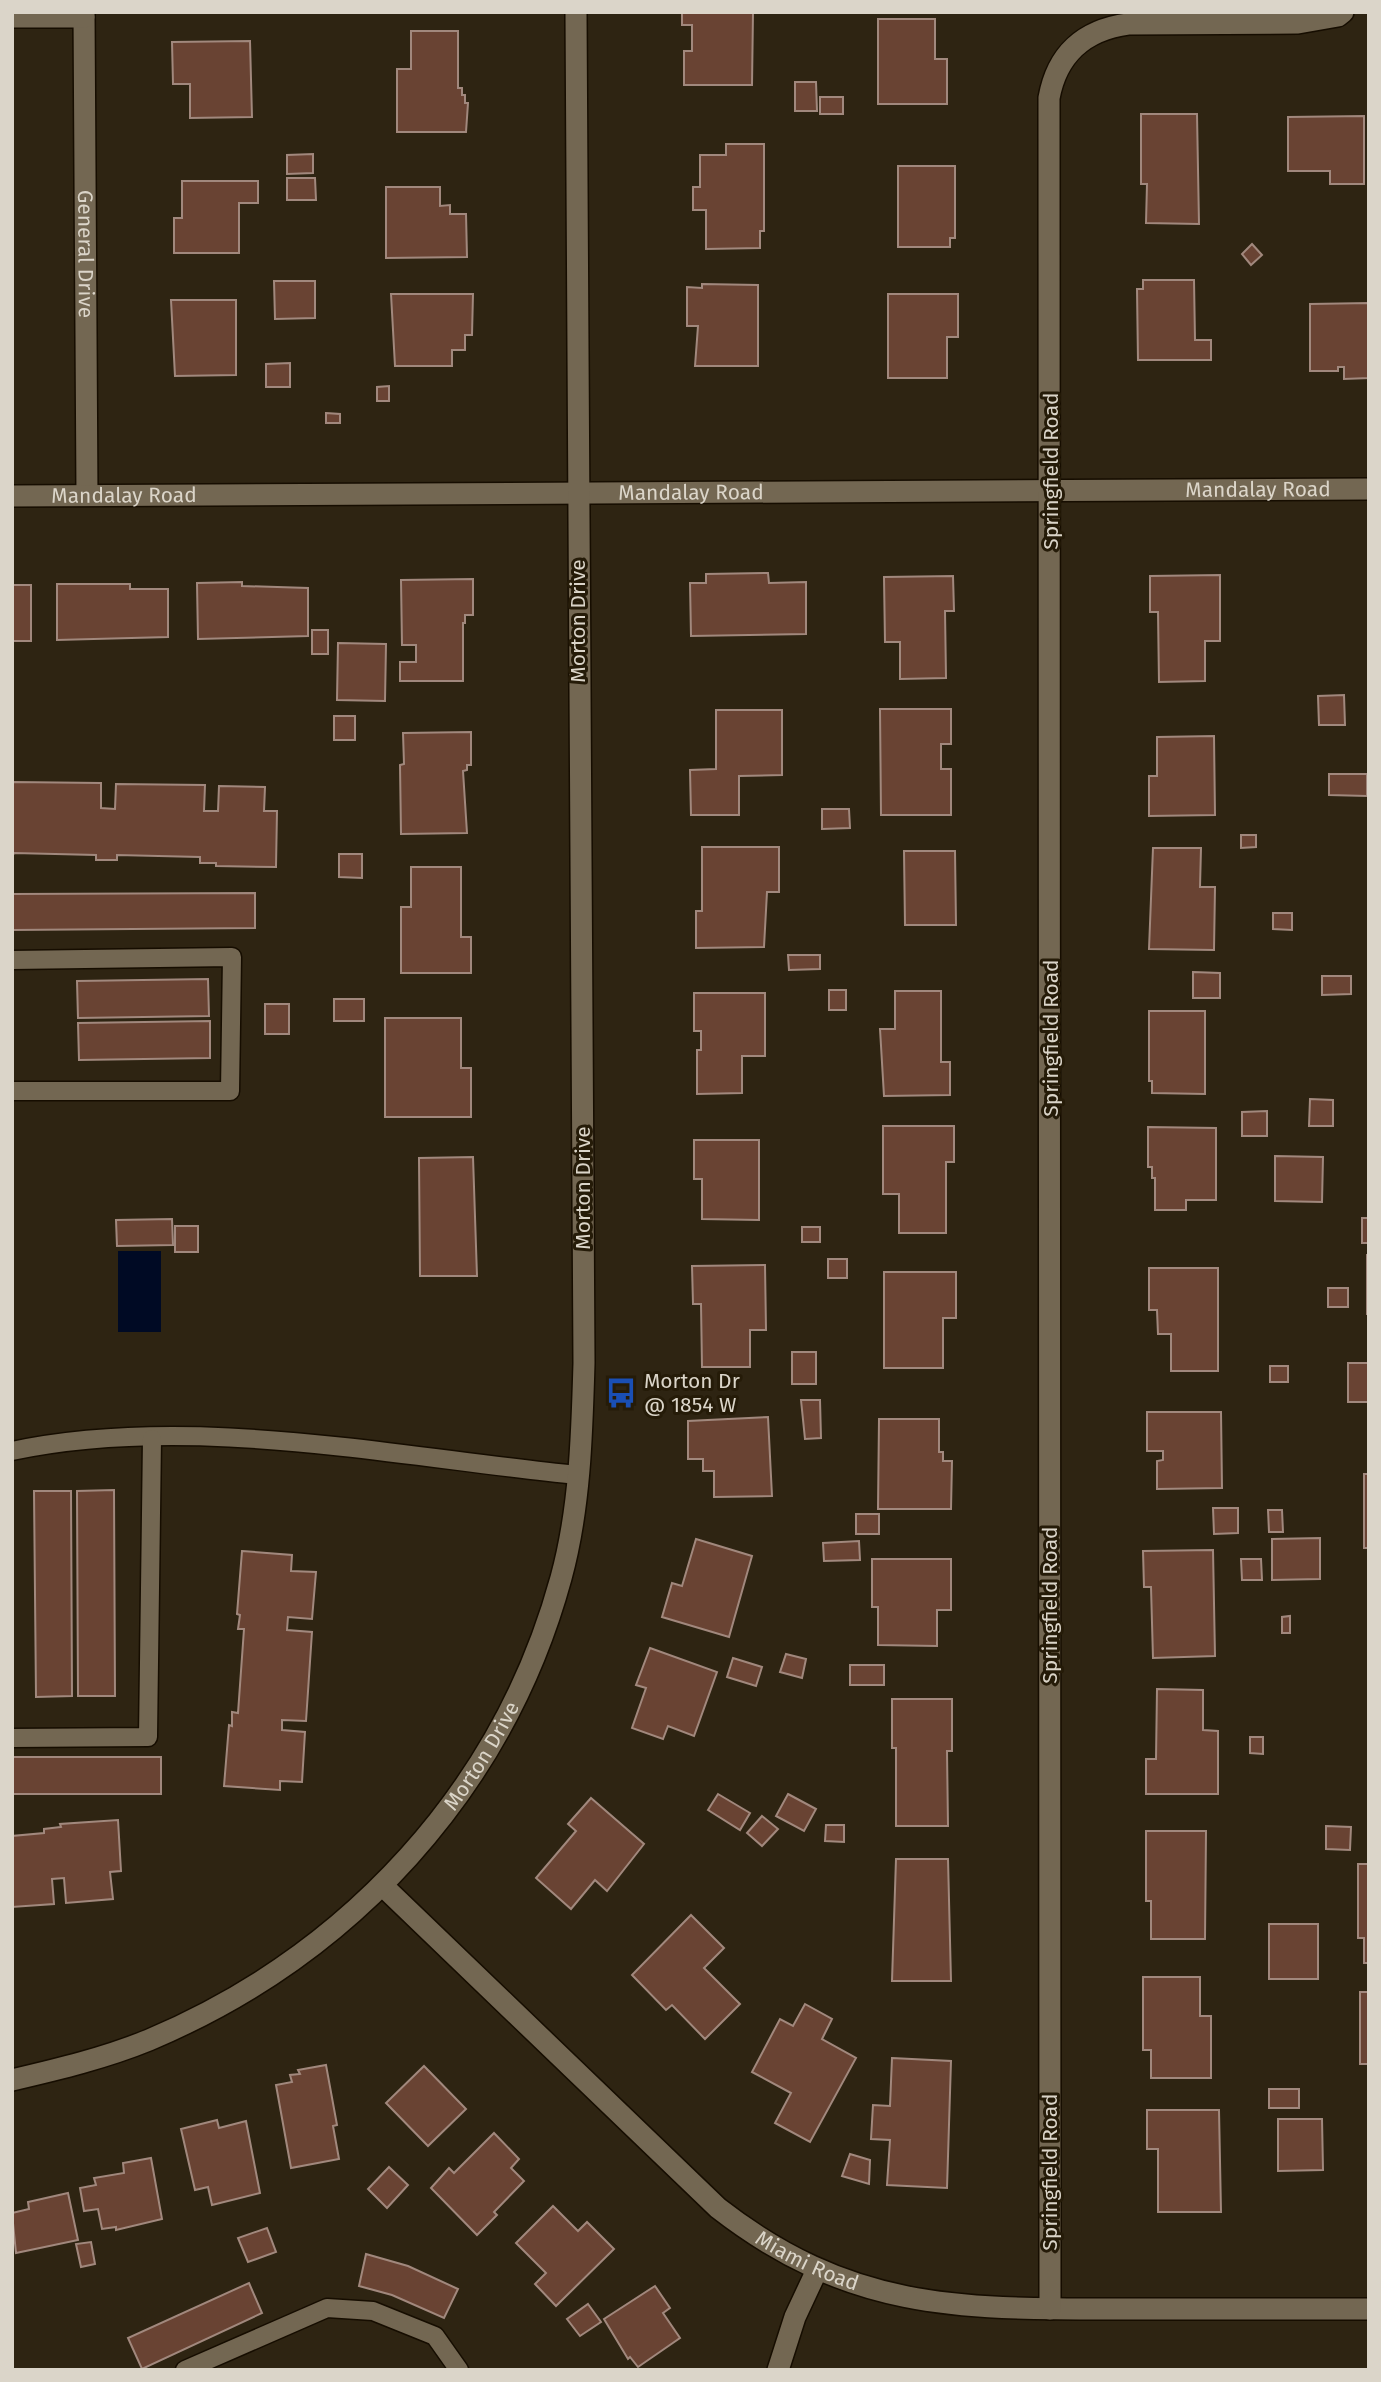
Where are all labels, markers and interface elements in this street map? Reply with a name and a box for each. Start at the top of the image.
street label: General Drive [72,190,99,318]
street label: Springfield Road [1038,392,1064,550]
street label: Mandalay Road [1185,476,1331,503]
street label: Mandalay Road [618,479,764,506]
street label: Mandalay Road [51,482,197,509]
street label: Morton Drive [565,559,591,683]
street label: Springfield Road [1038,959,1064,1117]
street label: Morton Drive [570,1126,596,1250]
place label: Morton Dr @ 1854 W [644,1368,740,1418]
bus stop icon: Morton Dr @ 1854 W [604,1376,638,1410]
street label: Springfield Road [1037,1526,1063,1684]
street label: Morton Drive [438,1697,525,1816]
street label: Springfield Road [1037,2093,1063,2251]
street label: Miami Road [751,2225,862,2297]

